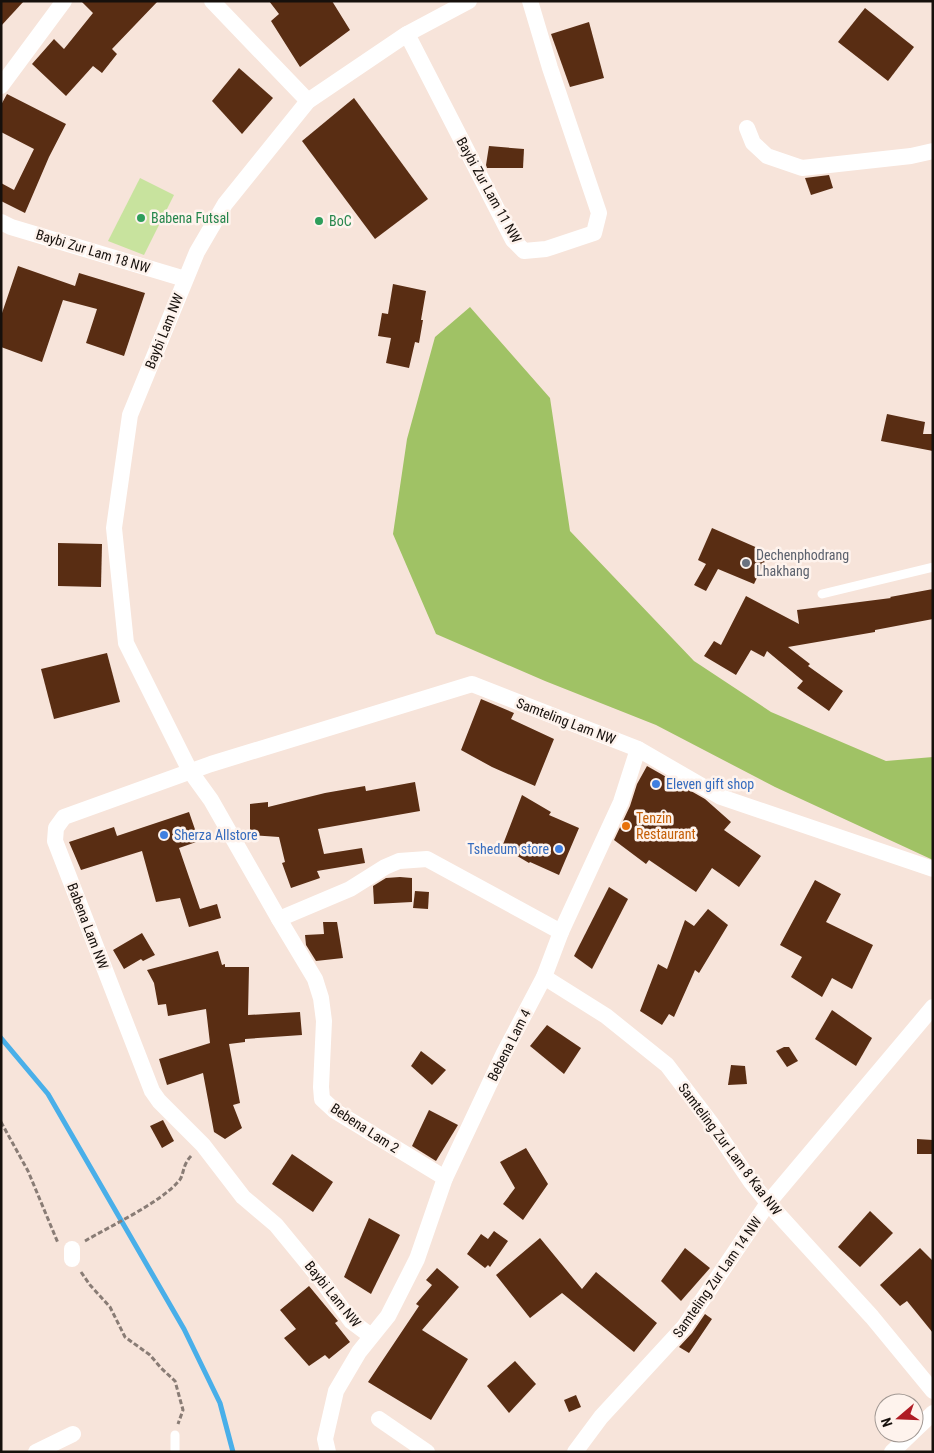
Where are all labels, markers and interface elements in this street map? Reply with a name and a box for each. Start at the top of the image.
street label: Baybi Zur Lam 11 NW [453,134,525,246]
place label: Babena Futsal [151,210,229,226]
marker: Babena Futsal [135,212,147,224]
place label: BoC [329,213,352,229]
marker: BoC [313,215,325,227]
street label: Baybi Zur Lam 18 NW [34,226,152,276]
street label: Baybi Lam NW [142,291,187,371]
place label: Dechenphodrang Lhakhang [756,547,849,579]
marker: Dechenphodrang Lhakhang [740,557,752,569]
street label: Samteling Lam NW [514,695,618,747]
place label: Eleven gift shop [666,776,754,792]
marker: Eleven gift shop [650,778,662,790]
place label: Tenzin Restaurant [636,810,696,842]
marker: Tenzin Restaurant [620,820,632,832]
place label: Sherza Allstore [174,827,258,843]
marker: Sherza Allstore [158,829,170,841]
place label: Tshedum store [467,841,549,857]
marker: Tshedum store [553,843,565,855]
street label: Babena Lam NW [64,881,112,972]
street label: Bebena Lam 4 [484,1006,534,1084]
street label: Samteling Zur Lam 8 Kaa NW [675,1080,785,1218]
street label: Bebena Lam 2 [328,1100,402,1156]
street label: Samteling Zur Lam 14 NW [669,1213,765,1340]
street label: Baybi Lam NW [302,1258,365,1330]
north arrow [874,1393,924,1443]
text: N [878,1416,896,1429]

